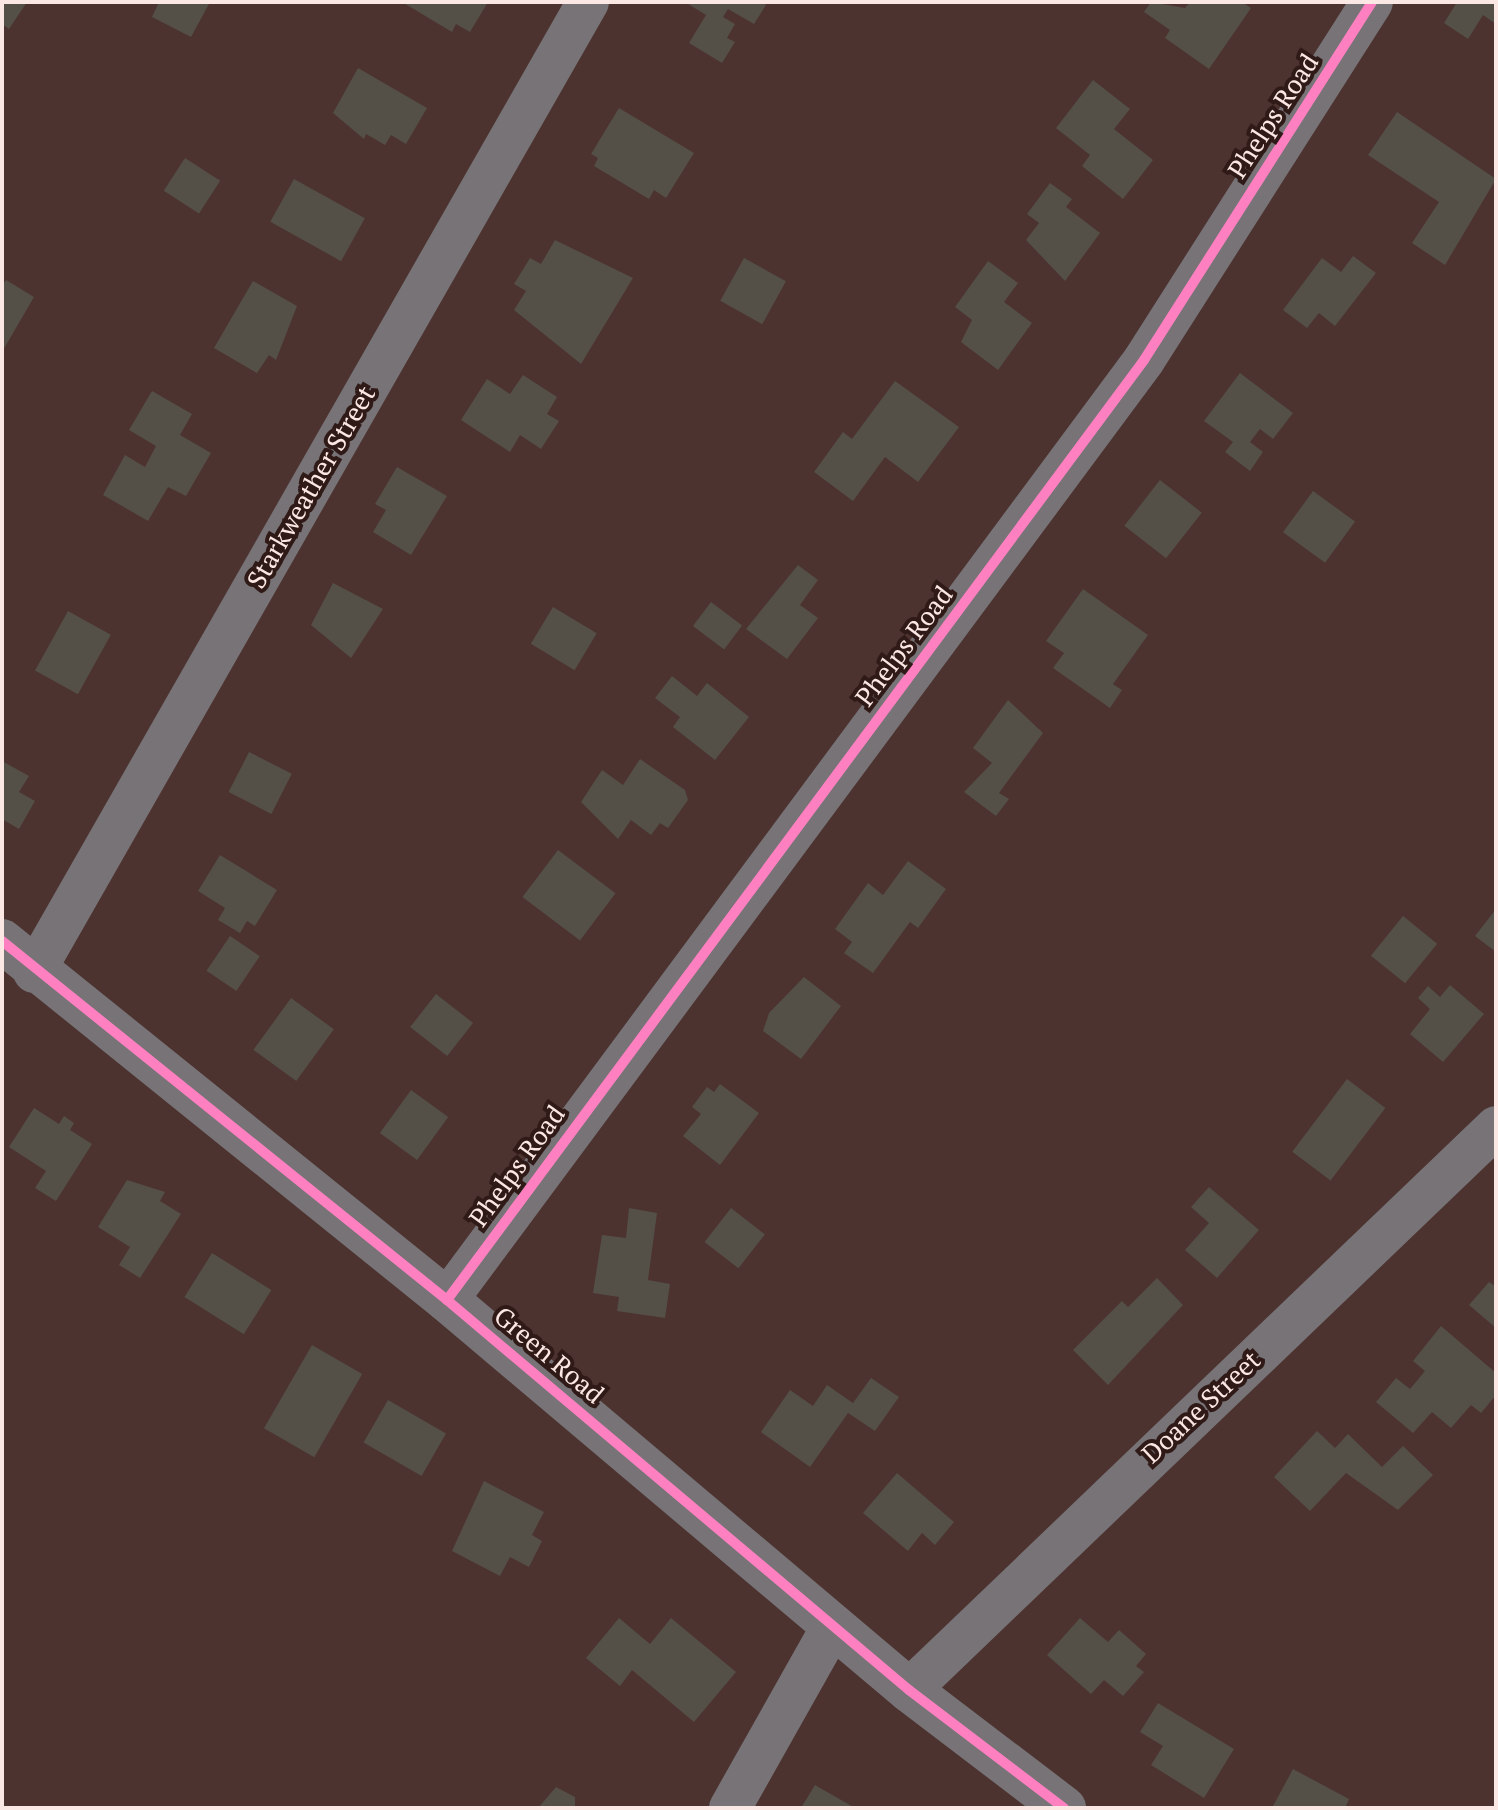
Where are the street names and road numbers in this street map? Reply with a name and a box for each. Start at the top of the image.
street label: Phelps Road [1221,48,1325,184]
street label: Starkweather Street [240,380,382,594]
street label: Phelps Road [849,580,959,712]
street label: Phelps Road [463,1099,571,1233]
street label: Green Road [488,1300,610,1410]
street label: Doane Street [1135,1344,1267,1470]

